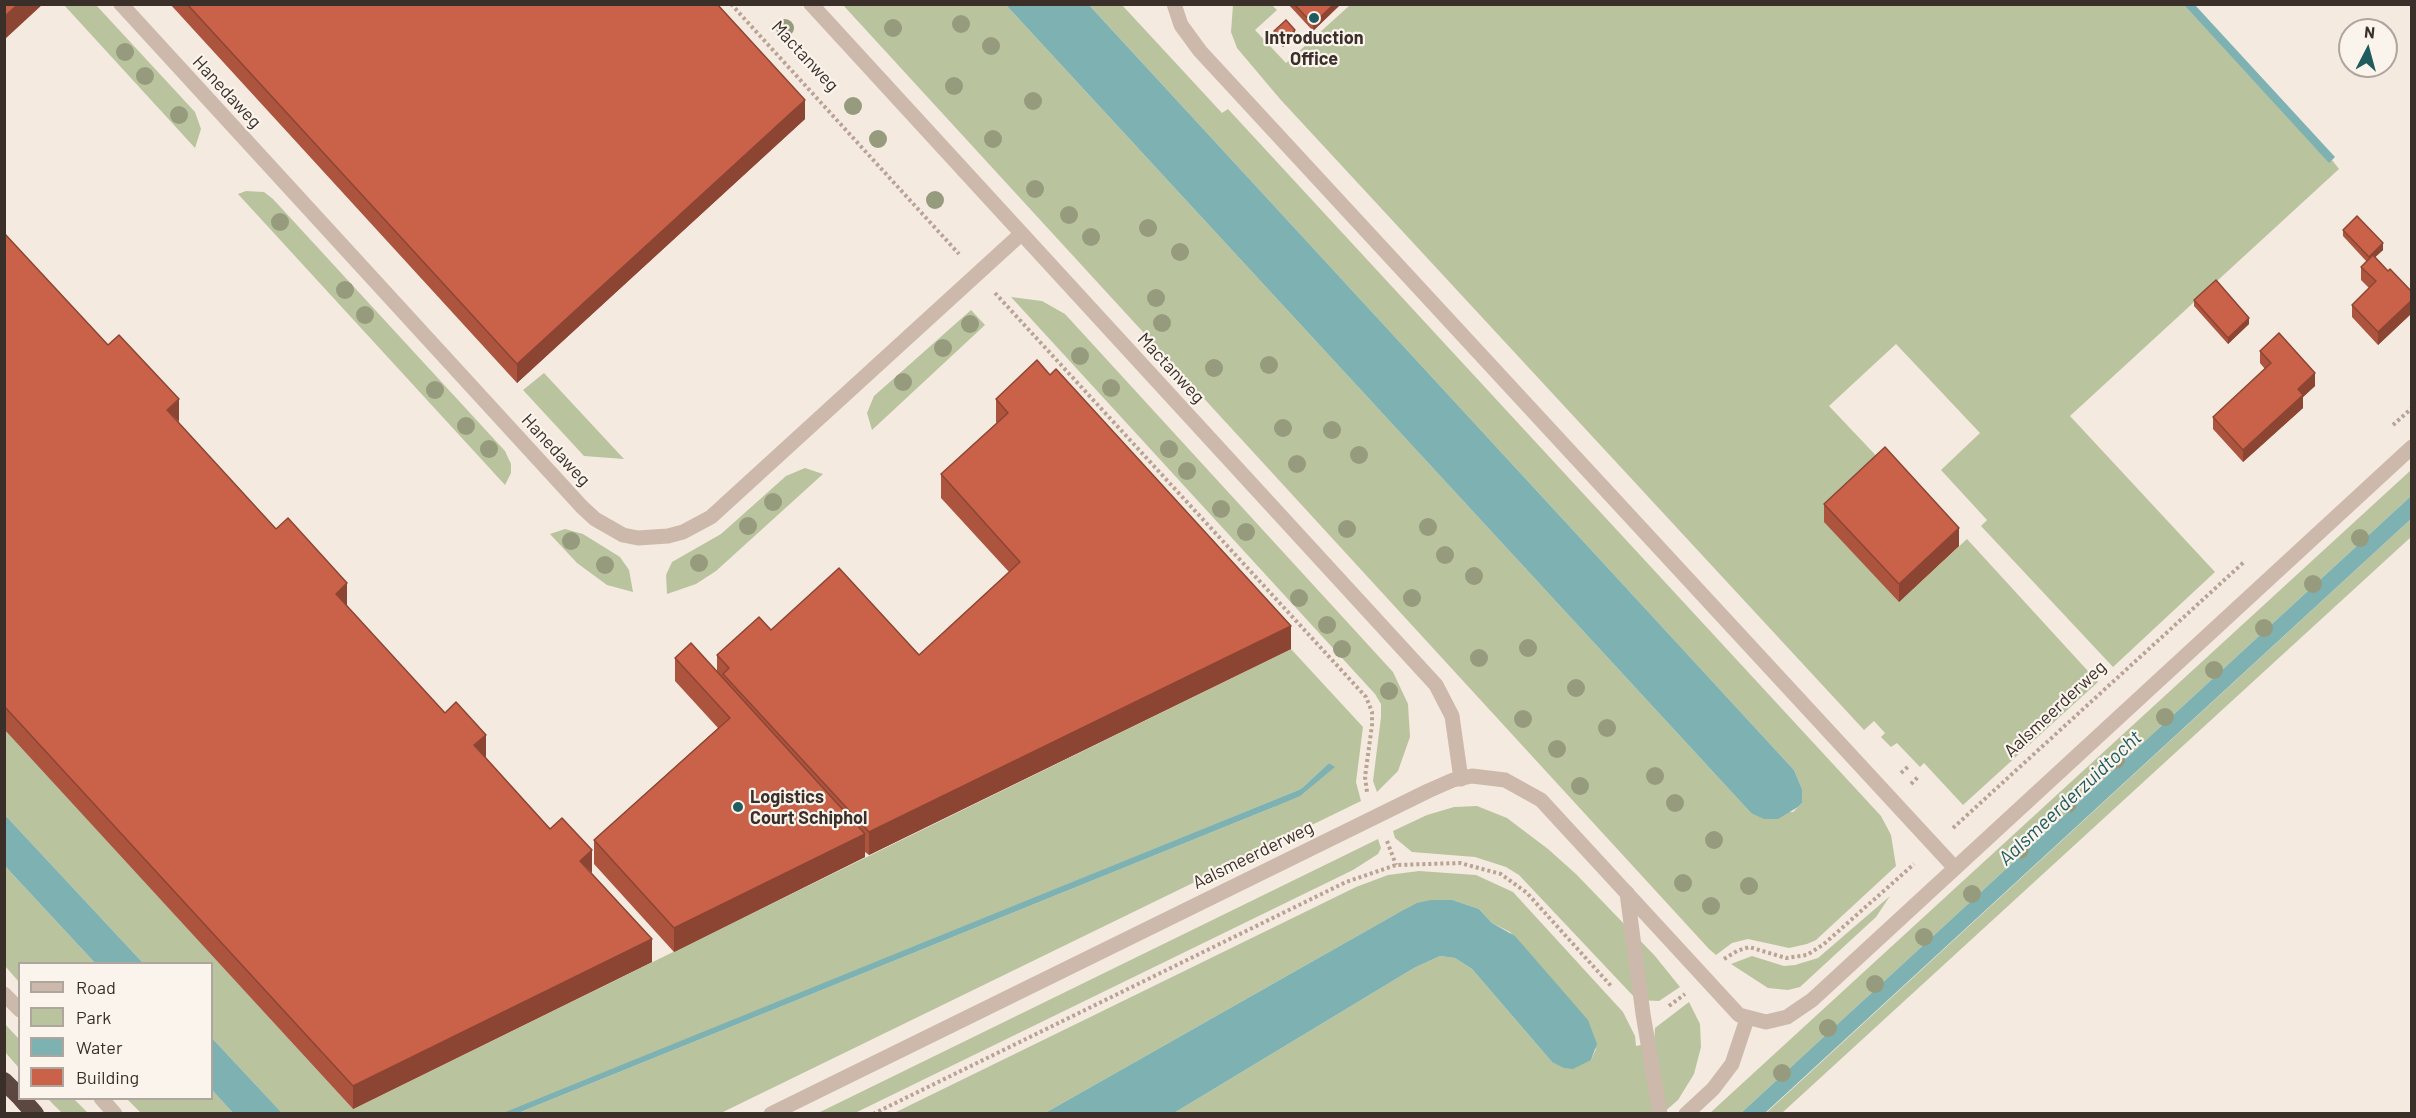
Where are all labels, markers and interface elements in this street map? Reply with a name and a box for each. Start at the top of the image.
marker: Introduction Office [1307,11,1321,25]
street label: Mactanweg [767,16,843,96]
north arrow [2338,18,2398,78]
text: N [2363,22,2376,42]
place label: Introduction Office [1264,27,1364,70]
street label: Hanedaweg [188,51,266,133]
street label: Mactanweg [1133,328,1209,408]
street label: Hanedaweg [517,409,595,491]
street label: Aalsmeerderweg [1999,656,2111,762]
water label: Aalsmeerderzuidtocht [1993,726,2147,870]
place label: Logistics Court Schiphol [750,786,867,828]
marker: Logistics Court Schiphol [731,800,745,814]
street label: Aalsmeerderweg [1189,816,1317,894]
legend [18,962,213,1100]
text: Road [76,976,116,998]
text: Park [76,1006,111,1028]
text: Water [76,1036,123,1058]
text: Building [76,1066,139,1088]

